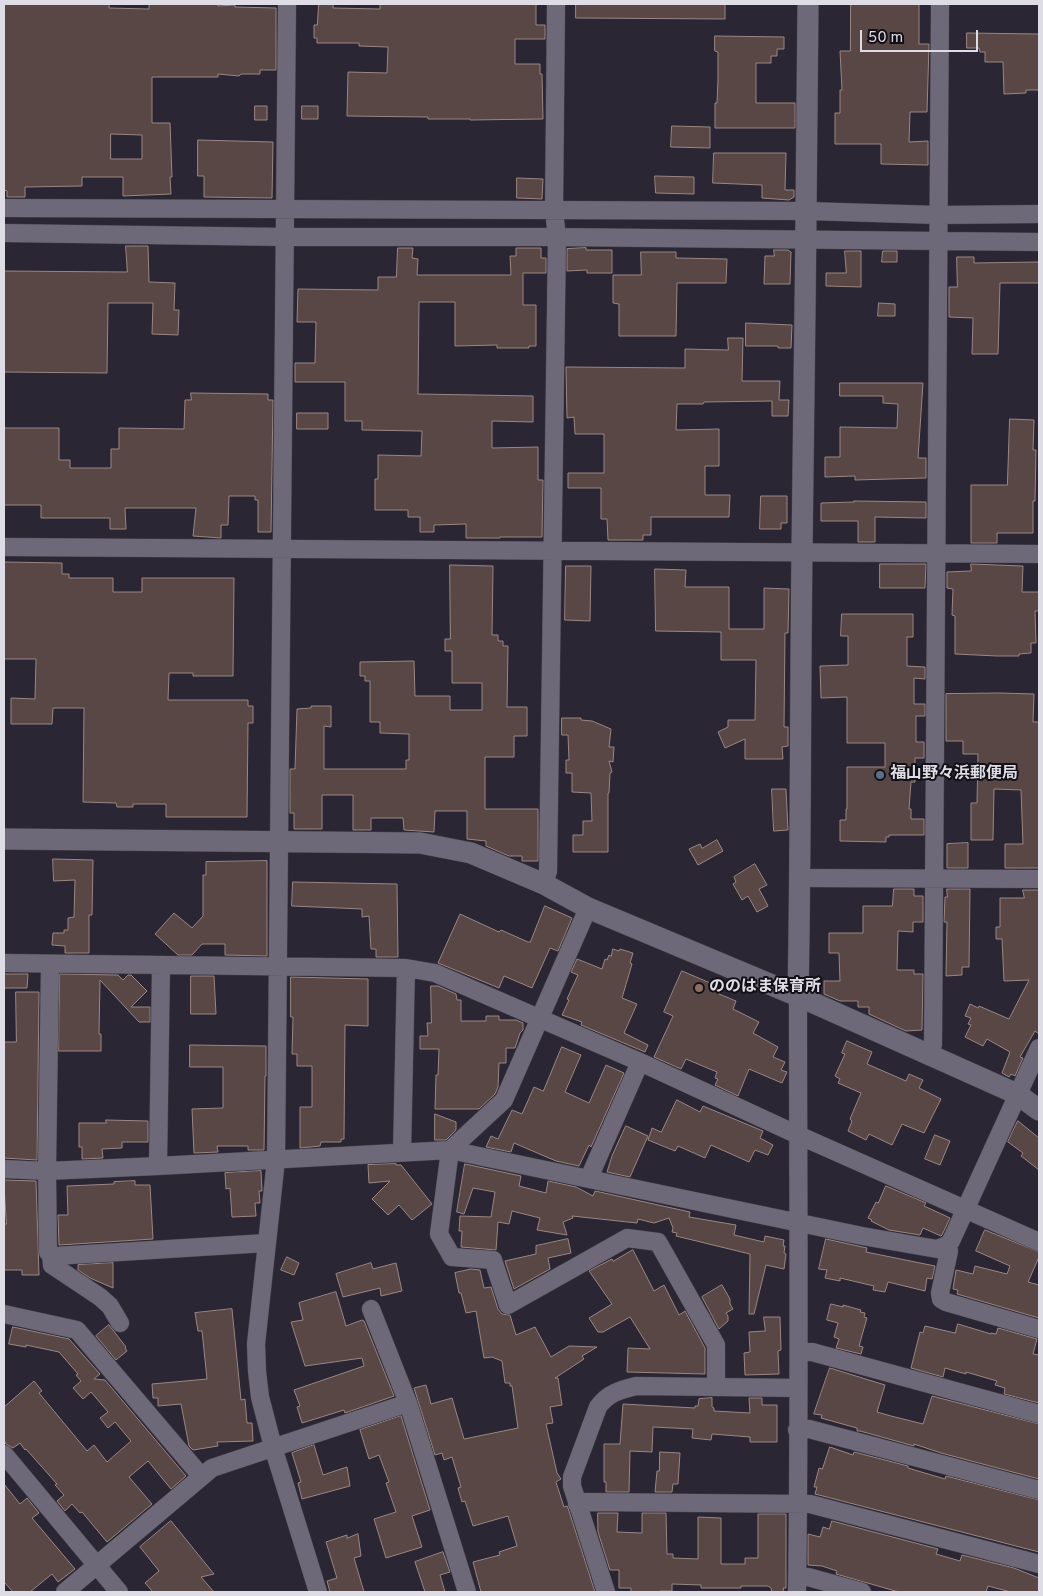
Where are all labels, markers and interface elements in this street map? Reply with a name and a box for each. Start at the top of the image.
scale bar [863,20,980,52]
text: 50 m [868,29,903,48]
place label: 福山野々浜郵便局 [890,765,1018,785]
marker: 福山野々浜郵便局 [874,769,886,781]
place label: ののはま保育所 [709,978,821,998]
marker: ののはま保育所 [693,982,705,994]

